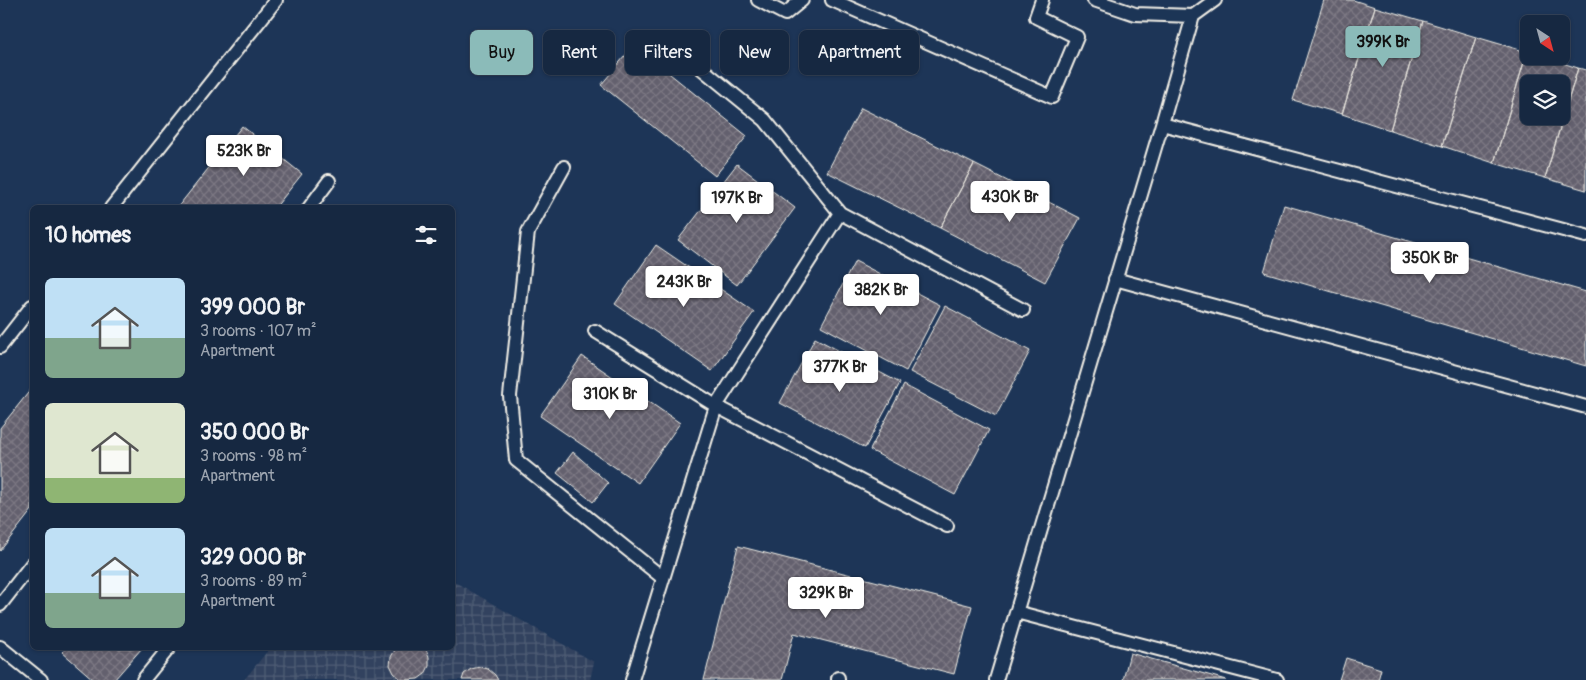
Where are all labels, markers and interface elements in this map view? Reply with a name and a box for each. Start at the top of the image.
north arrow [1520,15,1570,65]
map controls [1520,15,1570,125]
pin: 399K Br [1337,26,1429,68]
chip: Buy [470,30,533,75]
chip: Rent [543,30,615,75]
chip: Filters [625,30,710,75]
chip: New [720,30,789,75]
chip: Apartment [799,30,919,75]
text: 399K Br [1356,32,1410,52]
button: layers [1520,75,1570,125]
pin: 523K Br [198,134,290,177]
text: 523K Br [217,141,271,161]
pin: 430K Br [964,180,1056,223]
pin: 197K Br [691,182,783,224]
text: 430K Br [981,187,1039,207]
text: 197K Br [712,188,762,208]
icon: filters [412,221,440,249]
text: 10 homes [45,222,131,249]
pin: 350K Br [1384,242,1476,284]
text: 350K Br [1402,248,1458,268]
pin: 243K Br [638,266,730,308]
text: 243K Br [656,272,712,292]
pin: 382K Br [835,274,927,316]
text: 382K Br [854,280,908,300]
text: 399 000 Br [200,294,305,321]
icon: home [85,298,145,358]
text: 3 rooms · 107 m² [200,321,317,341]
text: Apartment [200,341,275,361]
pin: 377K Br [794,350,886,393]
text: 377K Br [813,357,867,377]
pin: 310K Br [564,378,656,420]
text: 310K Br [583,384,637,404]
text: 350 000 Br [200,419,309,446]
icon: home [85,423,145,483]
text: 3 rooms · 98 m² [200,446,307,466]
text: Apartment [200,466,275,486]
text: 329 000 Br [200,544,306,571]
icon: home [85,548,145,608]
text: 3 rooms · 89 m² [200,571,307,591]
pin: 329K Br [780,576,872,619]
text: 329K Br [799,583,853,603]
text: Apartment [200,591,275,611]

